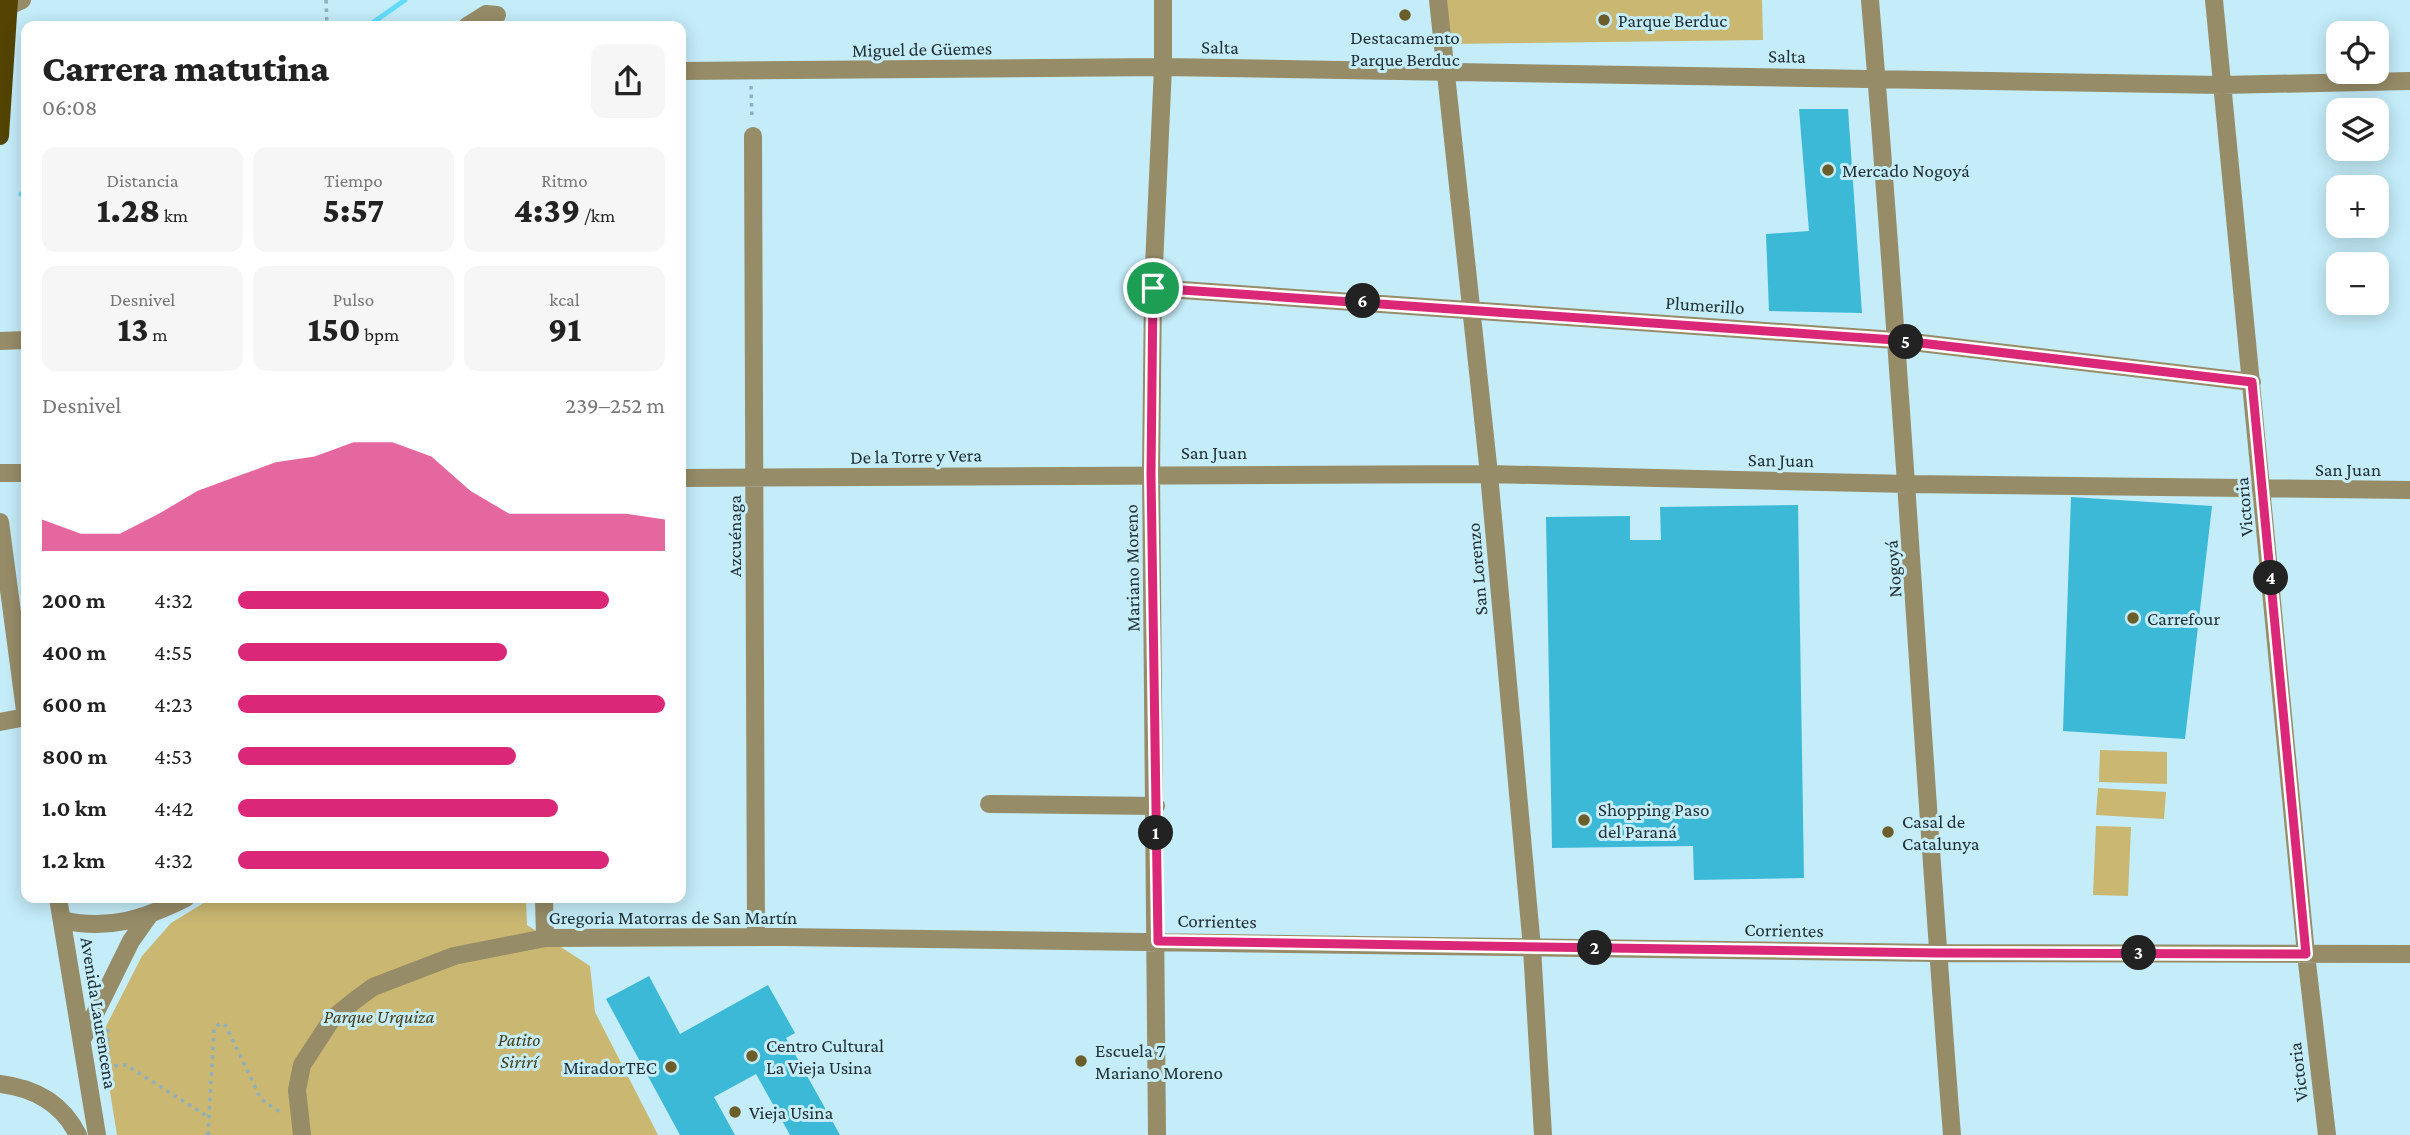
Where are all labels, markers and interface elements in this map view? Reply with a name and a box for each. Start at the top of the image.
marker: Destacamento Parque Berduc [1397,7,1413,23]
place label: Parque Berduc [1618,10,1727,31]
marker: Parque Berduc [1596,12,1612,28]
map controls [2326,21,2389,315]
button: locate [2326,21,2389,84]
place label: Destacamento Parque Berduc [1350,27,1460,70]
street label: Salta [1201,36,1239,58]
street label: Miguel de Güemes [852,37,992,61]
button: share [591,44,665,118]
street label: Salta [1768,45,1806,67]
text: Carrera matutina [42,47,329,89]
text: 06:08 [42,94,97,120]
button: layers [2326,98,2389,161]
place label: Mercado Nogoyá [1842,160,1970,181]
marker: Mercado Nogoyá [1820,162,1836,178]
text: Distancia [107,170,178,191]
text: Tiempo [324,170,383,191]
text: Ritmo [541,170,588,191]
button: + [2326,175,2389,238]
text: 1.28 [97,191,160,230]
text: 5:57 [323,191,384,230]
text: 4:39 [514,191,580,230]
text: km [160,205,188,226]
text: /km [580,205,615,226]
button: − [2326,252,2389,315]
pin [1123,258,1183,318]
icon: arrive [1134,269,1172,307]
pin: 6 [1346,284,1380,318]
text: Desnivel [110,289,175,310]
text: Pulso [333,289,374,310]
text: kcal [549,289,580,310]
text: 6 [1357,290,1368,311]
street label: Plumerillo [1665,292,1745,318]
text: 13 [118,310,149,349]
text: 150 [308,310,361,349]
text: 91 [548,310,581,349]
text: m [149,324,167,345]
text: bpm [361,324,399,345]
pin: 5 [1888,324,1924,360]
text: 5 [1901,331,1910,352]
text: Desnivel [42,392,121,418]
text: 239–252 m [565,392,665,418]
street label: San Juan [1181,442,1247,463]
street label: De la Torre y Vera [850,444,982,468]
street label: San Juan [1748,449,1814,471]
street label: San Juan [2315,459,2381,480]
street label: Victoria [2231,476,2257,538]
street label: Azcuénaga [724,495,745,577]
street label: Mariano Moreno [1120,504,1144,632]
street label: San Lorenzo [1462,522,1492,616]
street label: Nogoyá [1880,539,1905,599]
pin: 4 [2254,560,2288,596]
text: 4 [2265,567,2276,588]
text: 200 m [42,587,106,613]
text: 4:32 [154,587,193,613]
place label: Carrefour [2147,608,2220,629]
marker: Carrefour [2125,610,2141,626]
text: 400 m [42,639,106,665]
text: 4:55 [154,639,192,665]
text: 600 m [42,691,106,717]
text: 4:23 [154,691,193,717]
text: 800 m [42,743,107,769]
text: 4:53 [154,743,192,769]
text: 1.0 km [42,795,107,821]
text: 4:42 [154,795,194,821]
place label: Shopping Paso del Paraná [1598,799,1709,842]
place label: Casal de Catalunya [1902,811,1980,854]
marker: Shopping Paso del Paraná [1576,812,1592,828]
pin: 1 [1138,816,1174,850]
text: 1 [1152,822,1159,843]
marker: Casal de Catalunya [1880,824,1896,840]
text: 1.2 km [42,847,105,873]
text: 4:32 [154,847,193,873]
street label: Gregoria Matorras de San Martín [549,907,797,928]
street label: Corrientes [1177,910,1257,932]
street label: Corrientes [1744,919,1824,941]
pin: 2 [1578,930,1612,965]
street label: Avenida Laurencena [77,936,121,1091]
pin: 3 [2122,936,2156,970]
text: 2 [1590,937,1599,958]
text: 3 [2134,942,2143,963]
park label: Parque Urquiza [323,1006,435,1027]
park label: Patito Sirirí [498,1029,540,1072]
place label: Centro Cultural La Vieja Usina [766,1035,884,1079]
place label: Escuela 7 Mariano Moreno [1095,1040,1223,1083]
street label: Victoria [2284,1041,2312,1103]
marker: Centro Cultural La Vieja Usina [744,1048,760,1064]
marker: Escuela 7 Mariano Moreno [1073,1053,1089,1069]
place label: MiradorTEC [563,1057,657,1078]
marker: MiradorTEC [663,1059,679,1075]
place label: Vieja Usina [749,1102,833,1124]
marker: Vieja Usina [727,1104,743,1120]

